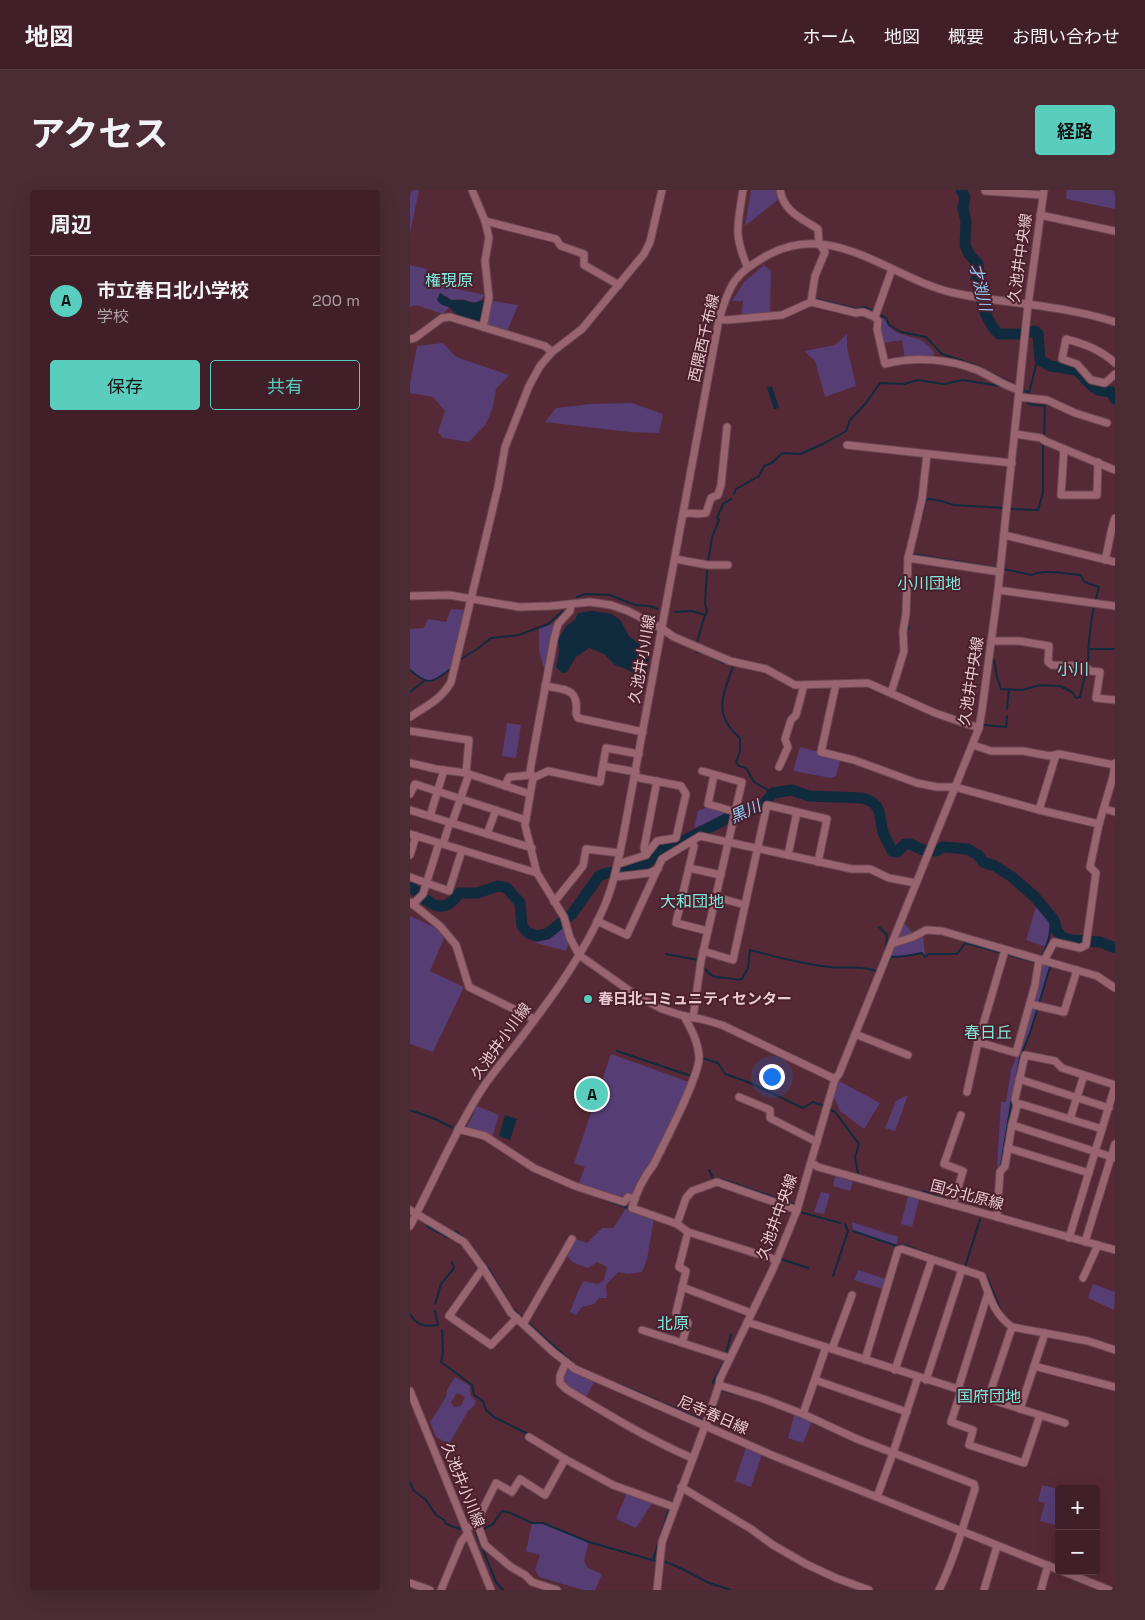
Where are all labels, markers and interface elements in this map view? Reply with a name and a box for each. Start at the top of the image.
text: 地図 [25,21,73,52]
text: ホーム [803,25,856,48]
text: 地図 [884,25,920,48]
text: 概要 [948,25,984,48]
text: お問い合わせ [1012,25,1120,48]
button: 経路 [1035,105,1115,155]
text: アクセス [30,112,168,156]
text: 周辺 [50,211,92,238]
street label: 久池井中央線 [1004,212,1035,304]
water label: 才渕川 [965,261,997,315]
district label: 権現原 [425,270,473,291]
text: 市立春日北小学校 [97,278,249,303]
text: A [61,290,71,311]
text: 200 m [312,290,360,311]
street label: 西隈西千布線 [684,292,723,384]
text: 学校 [97,306,129,327]
button: 保存 [50,360,200,410]
button: 共有 [210,360,360,410]
district label: 小川団地 [897,573,961,594]
street label: 久池井小川線 [624,613,659,705]
street label: 久池井中央線 [954,635,987,727]
district label: 小川 [1057,659,1089,680]
water label: 黒川 [726,794,766,828]
district label: 大和団地 [660,891,724,912]
place label: 春日北コミュニティセンター [598,989,792,1008]
marker: 春日北コミュニティセンター [582,993,594,1005]
street label: 久池井小川線 [466,999,535,1083]
district label: 春日丘 [964,1022,1012,1043]
your location [759,1064,785,1090]
pin: A [576,1075,608,1113]
street label: 久池井中央線 [752,1171,801,1262]
street label: 国分北原線 [928,1176,1006,1213]
district label: 北原 [657,1313,689,1334]
district label: 国府団地 [957,1386,1021,1407]
street label: 尼寺春日線 [675,1391,751,1438]
street label: 久池井小川線 [438,1440,489,1530]
map controls [1055,1485,1100,1575]
button: + [1055,1485,1100,1530]
button: − [1055,1530,1100,1575]

